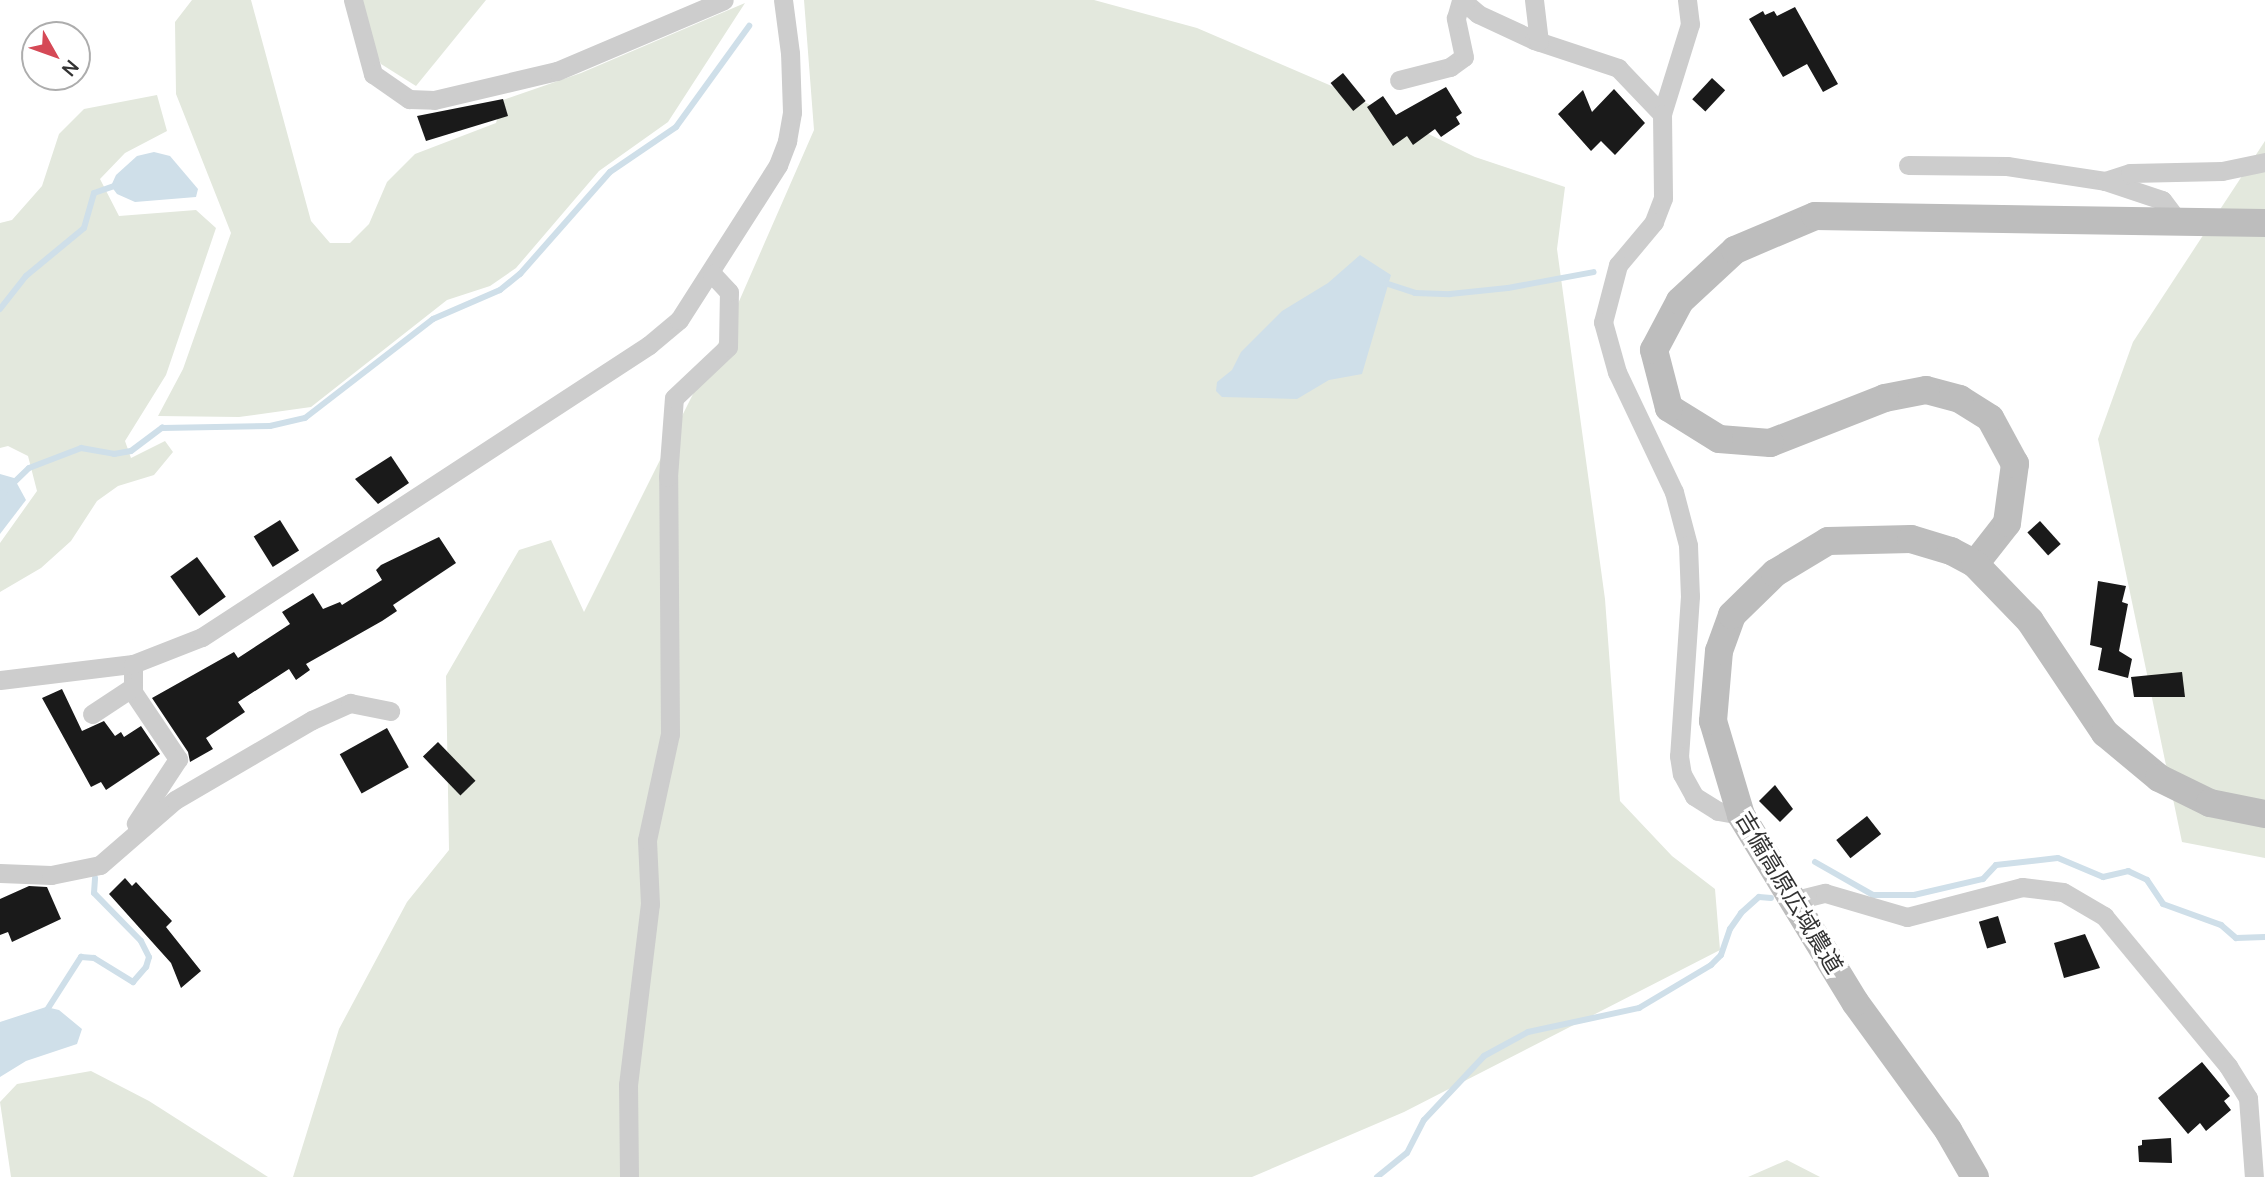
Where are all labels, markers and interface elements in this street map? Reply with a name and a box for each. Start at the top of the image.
north arrow [21,21,91,91]
text: N [56,55,85,82]
street label: 吉備高原広域農道 [1731,806,1849,978]

